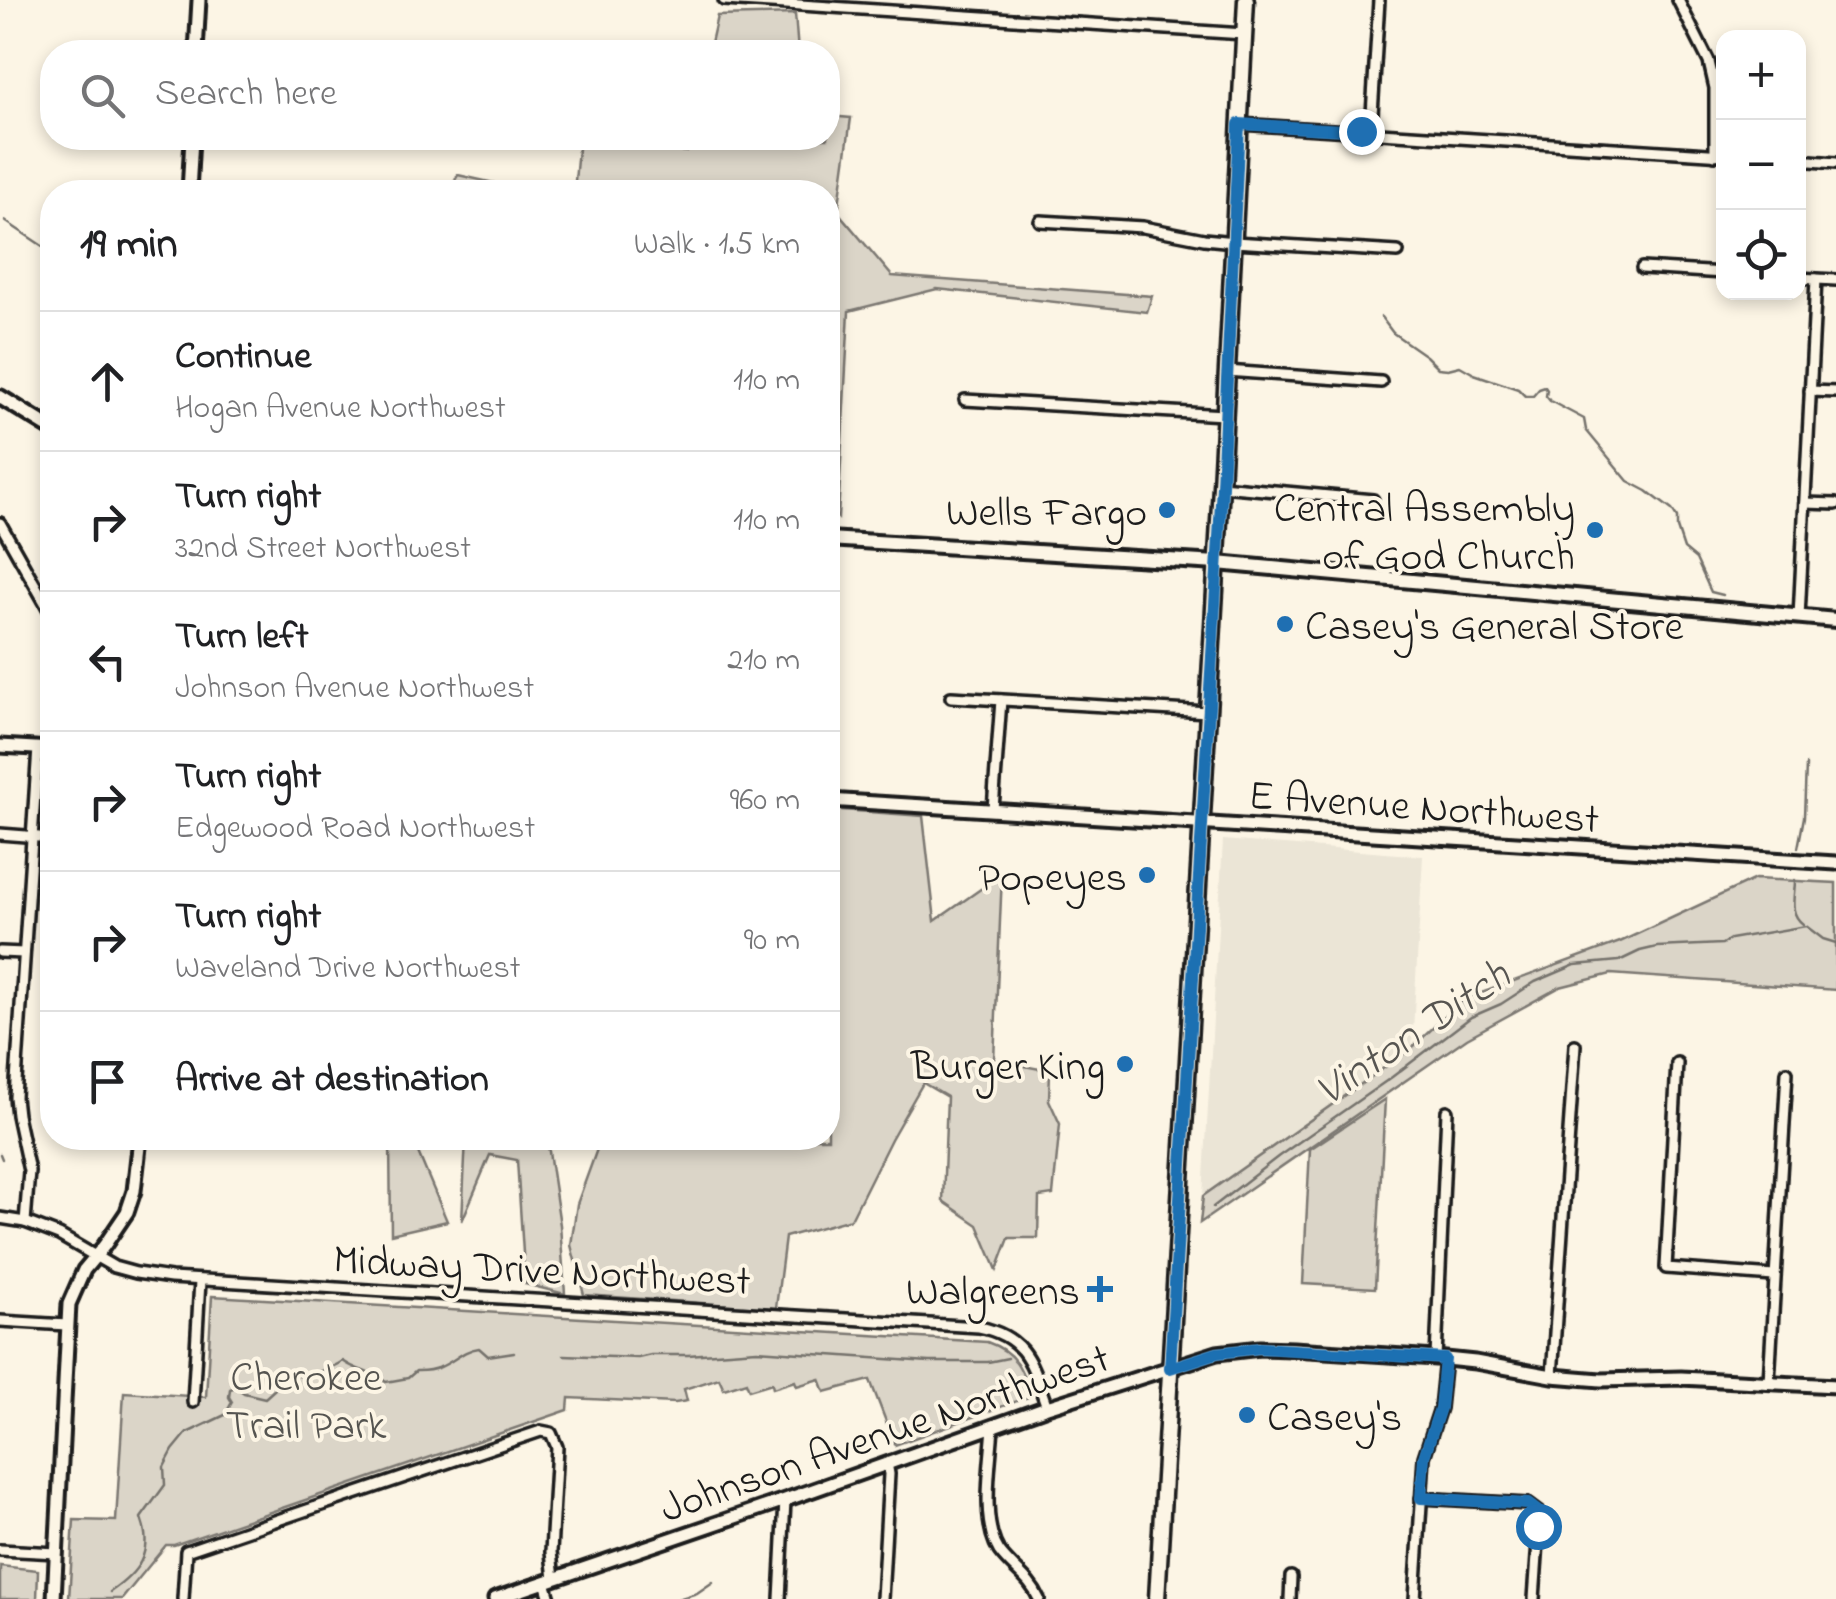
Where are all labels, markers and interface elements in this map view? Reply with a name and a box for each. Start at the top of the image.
map controls [1716,30,1806,300]
button: + [1716,30,1806,120]
search box [40,40,840,150]
text: Search here [155,67,337,123]
icon: search [75,68,130,123]
route end [1339,109,1385,155]
button: − [1716,120,1806,210]
button: locate [1716,210,1806,300]
text: 19 min [80,215,177,276]
text: Walk · 1.5 km [634,222,800,269]
text: Continue [175,330,311,386]
icon: ahead [80,354,135,409]
text: 110 m [733,358,800,405]
text: Hogan Avenue Northwest [175,386,506,433]
text: Turn right [175,470,321,526]
place label: Central Assembly of God Church [1274,480,1575,589]
place label: Wells Fargo [946,484,1147,545]
icon: right [80,494,135,549]
text: 110 m [733,498,800,545]
marker: Wells Fargo [1156,499,1178,521]
marker: Central Assembly of God Church [1584,519,1606,541]
text: 32nd Street Northwest [175,526,471,573]
place label: Casey's General Store [1305,598,1683,659]
text: Turn left [175,610,308,666]
marker: Casey's General Store [1274,613,1296,635]
icon: left [80,634,135,689]
text: 210 m [727,638,800,685]
text: Johnson Avenue Northwest [175,666,534,713]
text: Turn right [175,750,321,806]
street label: E Avenue Northwest [1246,767,1601,852]
icon: right [80,774,135,829]
text: 960 m [730,778,800,825]
text: Edgewood Road Northwest [175,806,535,853]
place label: Popeyes [978,849,1127,910]
marker: Popeyes [1136,864,1158,886]
text: Turn right [175,890,321,946]
icon: right [80,914,135,969]
text: 90 m [744,918,800,965]
water label: Vinton Ditch [1303,944,1526,1125]
text: Waveland Drive Northwest [175,946,520,993]
place label: Burger King [910,1038,1105,1099]
text: Arrive at destination [175,1053,489,1109]
marker: Burger King [1114,1053,1136,1075]
icon: arrive [80,1054,135,1109]
street label: Midway Drive Northwest [331,1231,752,1314]
place label: Walgreens [906,1263,1080,1324]
marker: Walgreens [1089,1278,1111,1300]
street label: Johnson Avenue Northwest [653,1330,1118,1541]
park label: Cherokee Trail Park [226,1349,387,1458]
place label: Casey's [1267,1389,1402,1450]
marker: Casey's [1236,1404,1258,1426]
route start [1516,1504,1562,1550]

